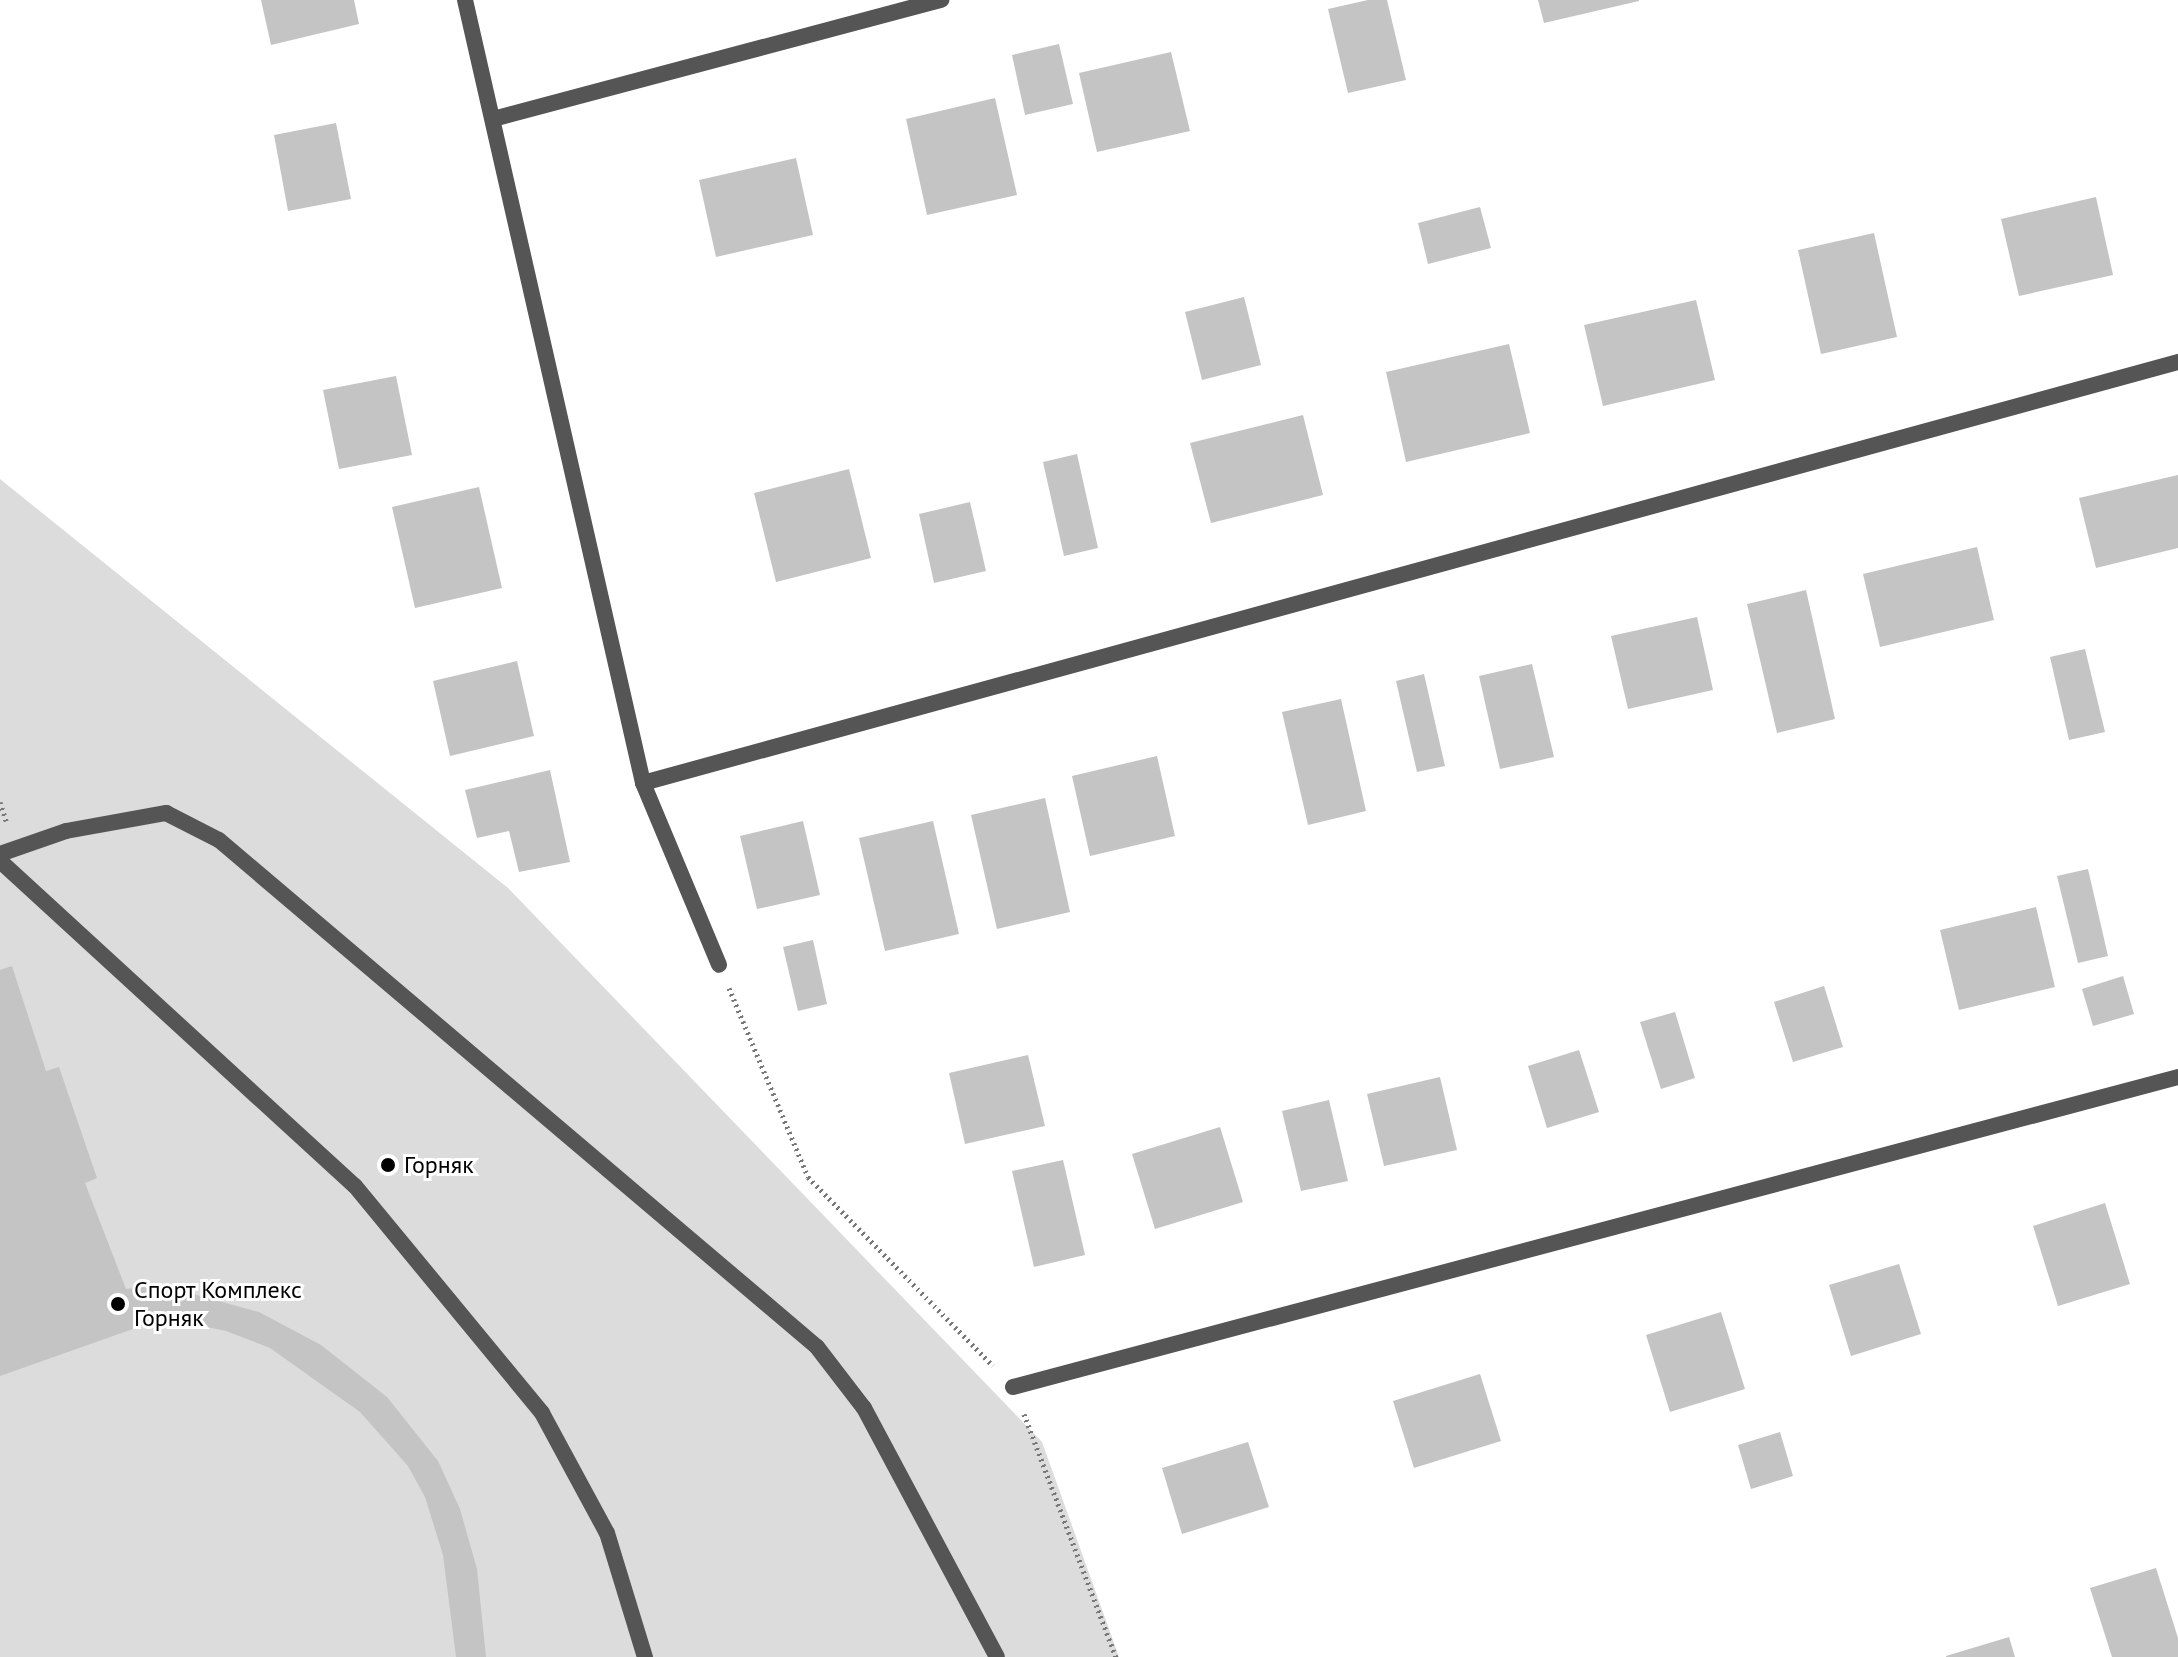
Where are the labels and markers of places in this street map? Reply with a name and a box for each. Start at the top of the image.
place label: Горняк [404,1151,474,1179]
marker: Горняк [379,1156,397,1174]
place label: Спорт Комплекс Горняк [134,1276,303,1332]
marker: Спорт Комплекс Горняк [109,1295,127,1313]

